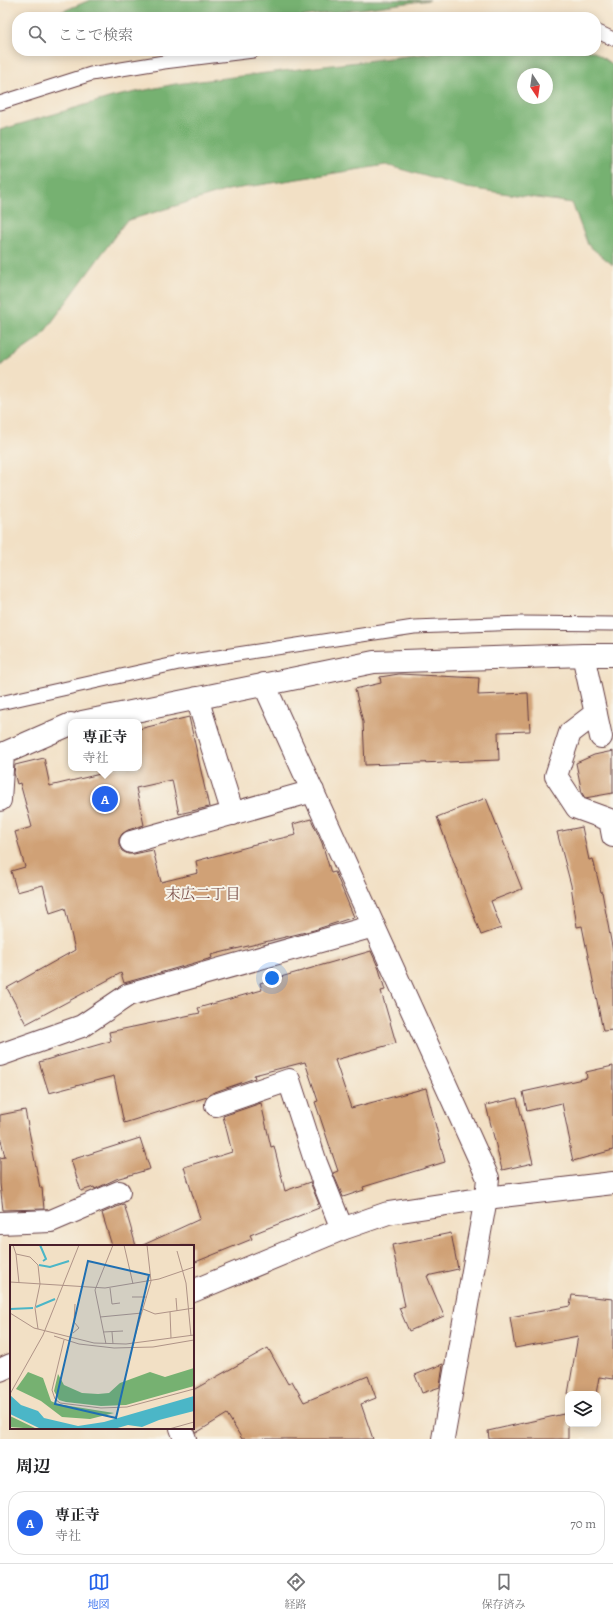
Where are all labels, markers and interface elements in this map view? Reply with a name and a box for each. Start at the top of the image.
search box [12,12,601,56]
icon: search [26,23,48,45]
text: ここで検索 [58,25,133,45]
north arrow [517,68,553,104]
popup [68,719,142,771]
text: 専正寺 [82,727,128,747]
text: 寺社 [82,749,109,766]
pin: A [92,784,118,814]
district label: 末広二丁目 [165,884,241,904]
your location [262,968,282,988]
inset map [10,1245,194,1429]
map controls [565,1391,601,1427]
button: layers [565,1391,601,1427]
text: 周辺 [16,1455,50,1478]
text: 専正寺 [55,1505,100,1525]
text: A [26,1515,34,1532]
text: 70 m [570,1515,596,1532]
text: 寺社 [55,1527,81,1544]
tab: 地図 [88,1571,110,1612]
tab: 経路 [285,1571,307,1612]
tab: 保存済み [482,1571,526,1612]

